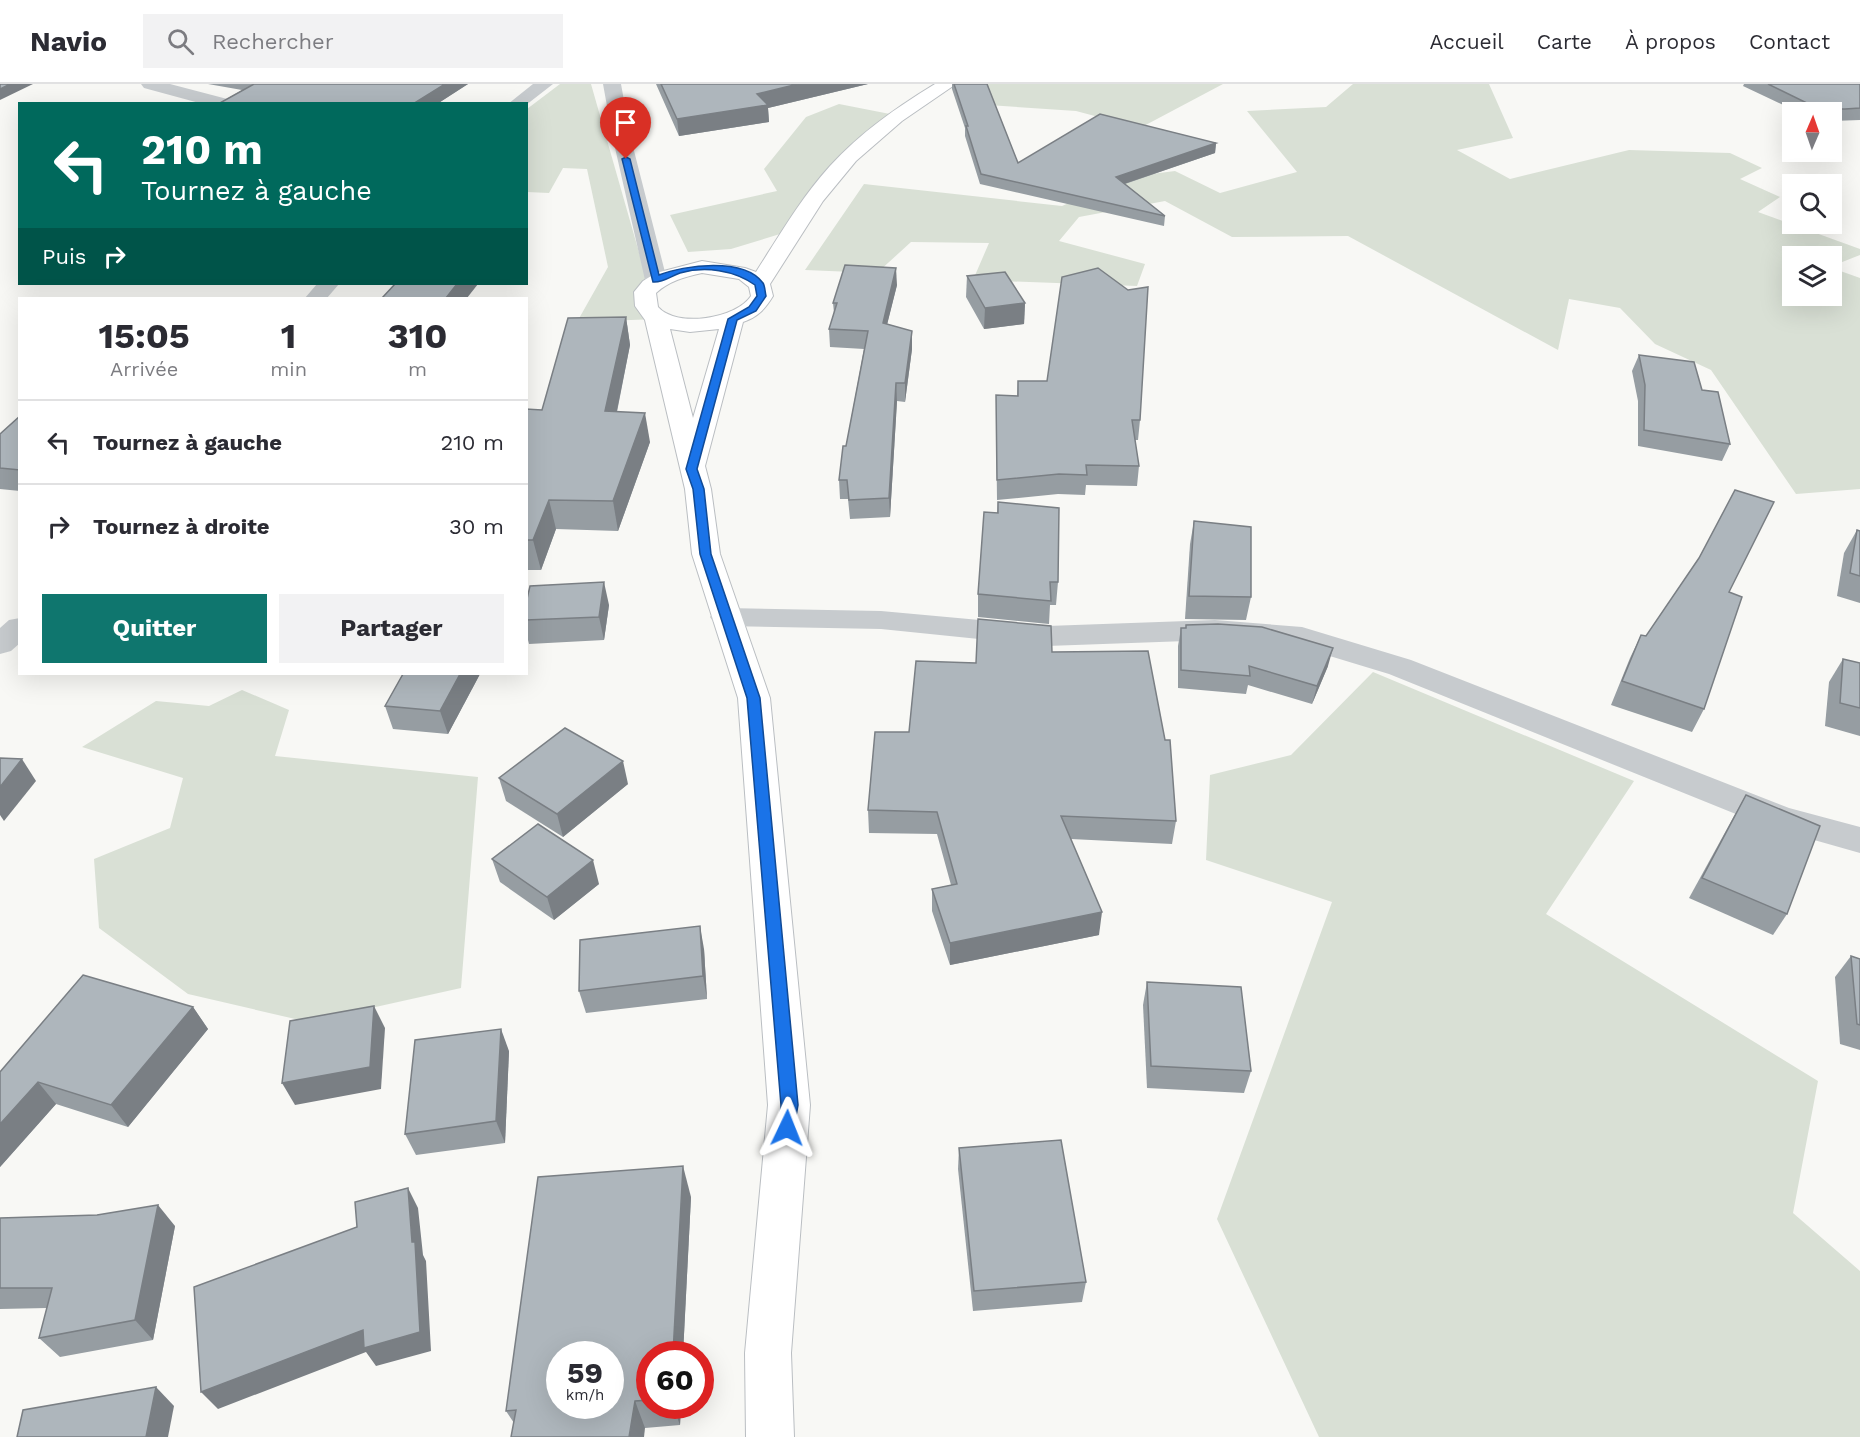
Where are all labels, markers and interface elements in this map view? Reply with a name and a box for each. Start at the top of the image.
search box [143,14,563,68]
text: Navio [30,25,107,58]
icon: search [164,25,197,58]
text: Rechercher [212,29,334,54]
text: Accueil [1429,29,1504,54]
text: Carte [1537,29,1592,54]
text: À propos [1625,29,1716,54]
text: Contact [1749,29,1830,54]
pin [600,97,651,159]
north arrow [1782,102,1842,162]
map controls [1782,102,1842,306]
icon: arrive [609,106,642,139]
text: 210 m [141,125,263,174]
icon: left [42,126,120,204]
button: search [1782,174,1842,234]
text: Tournez à gauche [141,175,372,207]
icon: right [98,240,131,273]
text: Puis [42,244,86,269]
button: layers [1782,246,1842,306]
text: 15:05 [98,315,190,357]
text: 1 [281,315,296,357]
text: 310 [387,315,448,357]
text: Arrivée [110,357,178,381]
text: min [270,357,307,381]
text: m [408,357,427,381]
icon: left [42,426,75,459]
text: Tournez à gauche [93,430,282,455]
text: 210 m [440,430,504,455]
icon: right [42,510,75,543]
text: Tournez à droite [93,514,270,539]
text: 30 m [449,514,504,539]
button: Quitter [42,594,267,663]
button: Partager [279,594,504,663]
position arrow [755,1096,819,1160]
speed limit sign: 60 [636,1341,714,1419]
text: 59 [567,1355,603,1390]
text: km/h [566,1386,604,1404]

